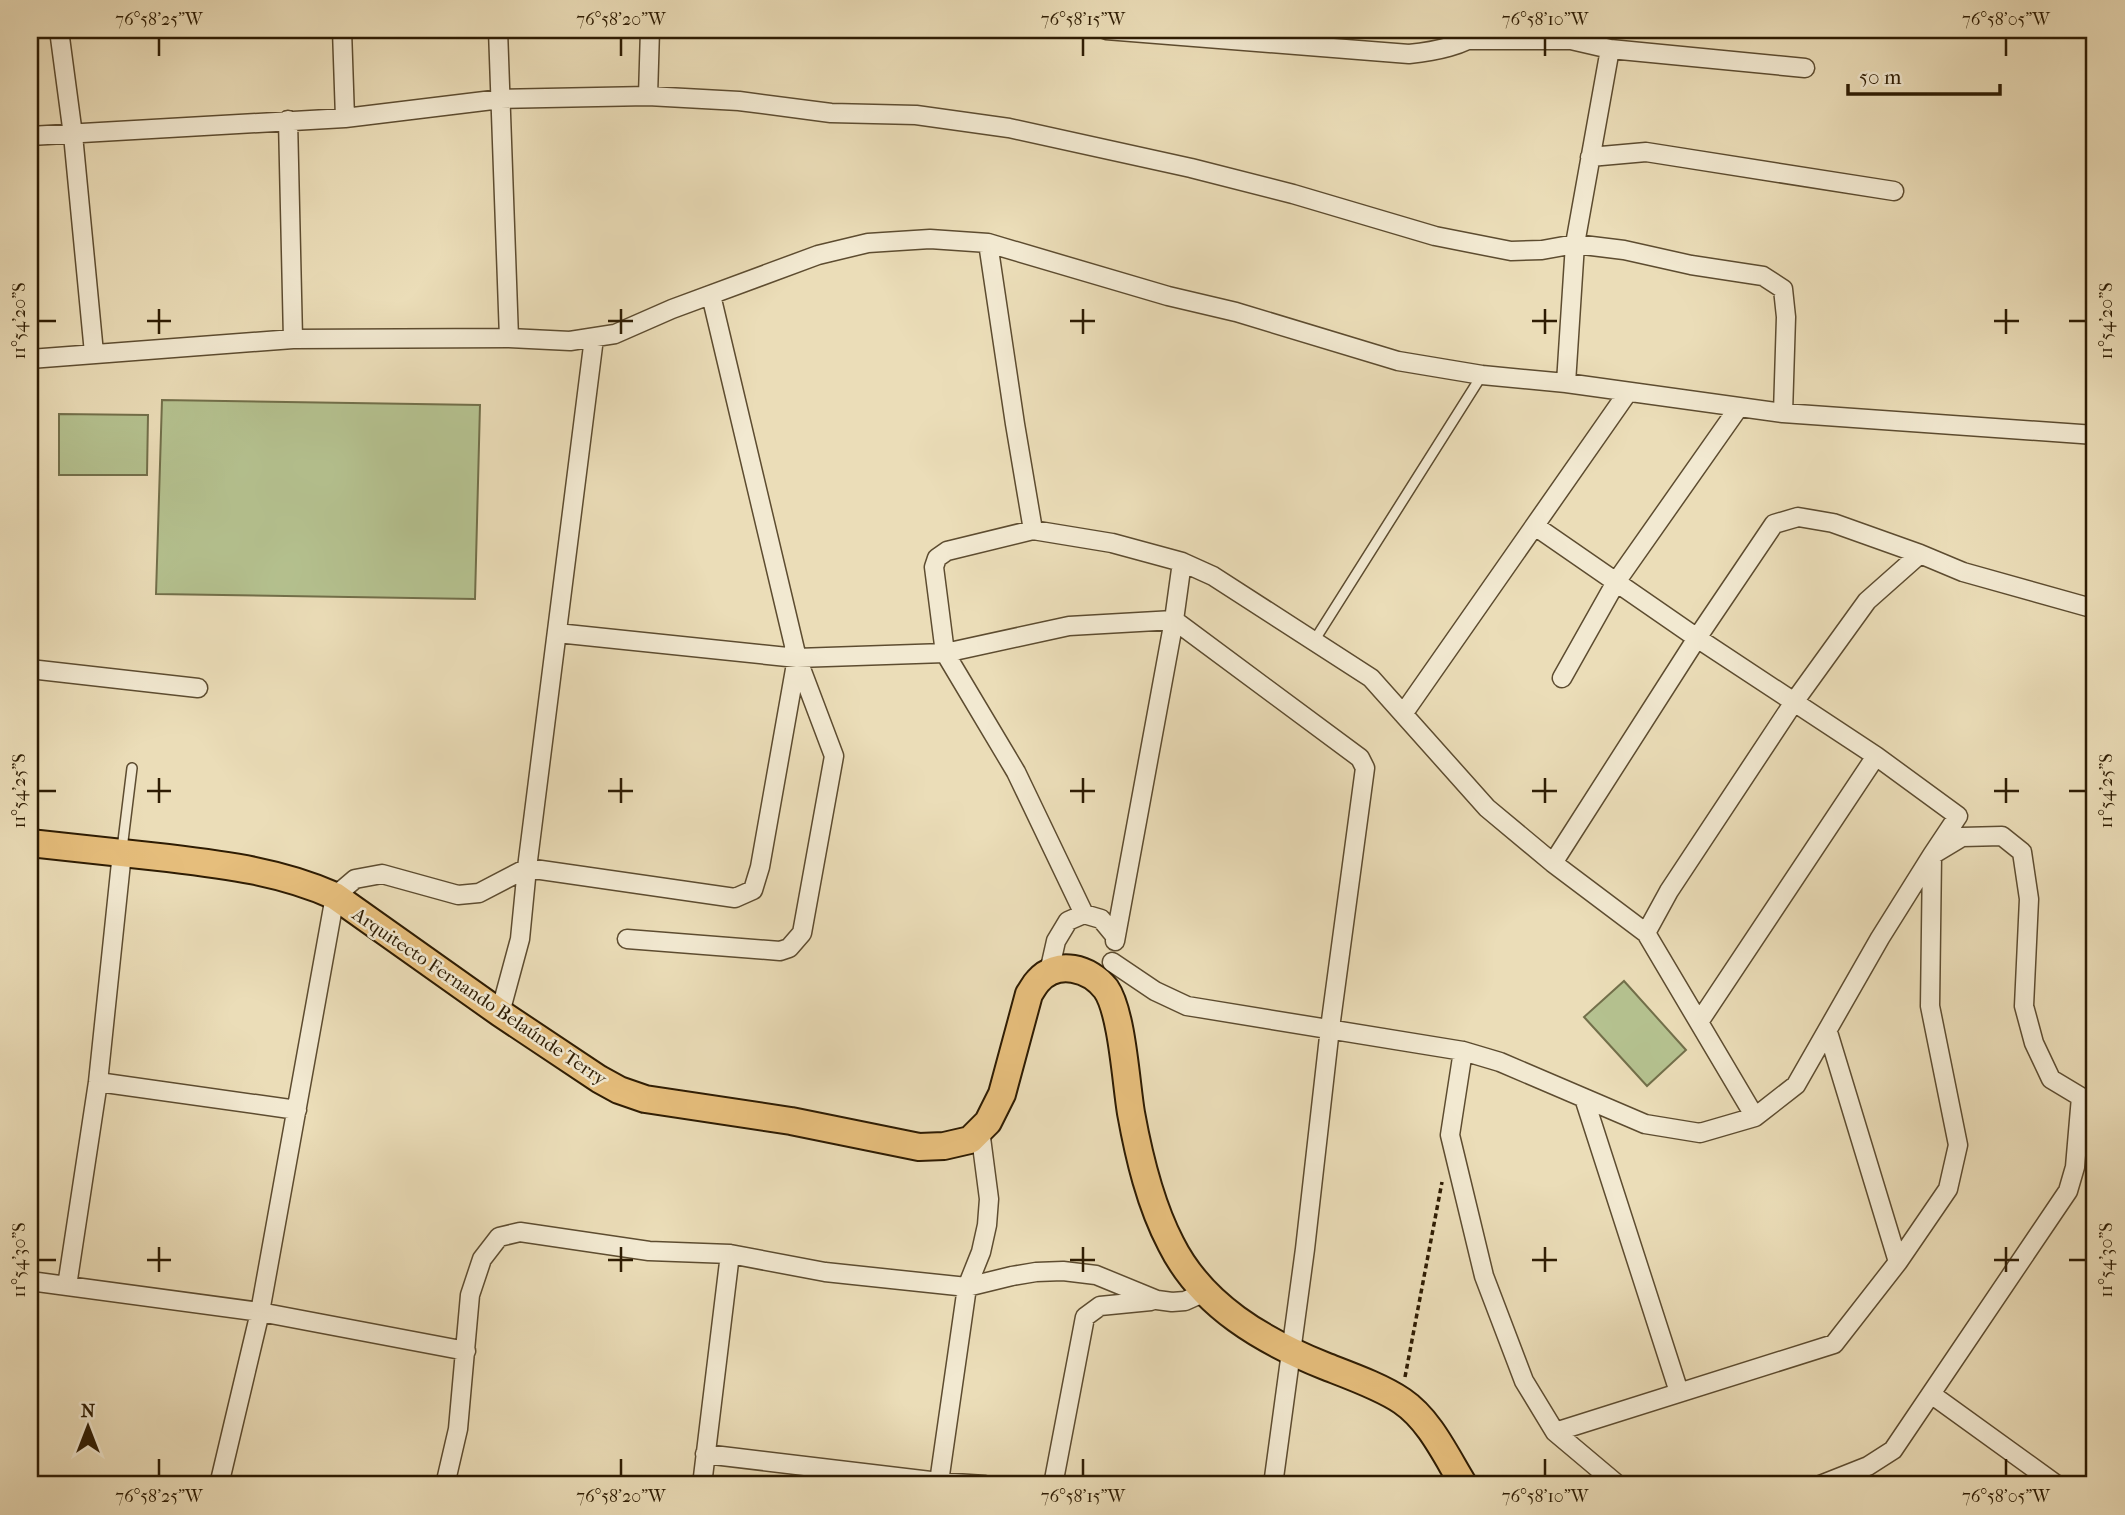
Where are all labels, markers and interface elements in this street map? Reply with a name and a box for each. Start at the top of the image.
text: 76°58'25"W [115,9,204,30]
text: 76°58'20"W [576,9,667,30]
text: 76°58'15"W [1041,9,1127,30]
text: 76°58'10"W [1502,9,1590,30]
text: 76°58'05"W [1962,9,2051,30]
scale bar [1848,52,2001,96]
text: 50 m [1859,65,1902,89]
text: 11°54'20"S [9,282,30,360]
text: 11°54'20"S [2096,282,2117,360]
text: 11°54'25"S [9,753,30,829]
text: 11°54'25"S [2096,753,2117,829]
street label: Arquitecto Fernando Belaúnde Terry [347,903,611,1091]
text: 11°54'30"S [9,1222,30,1298]
text: 11°54'30"S [2096,1222,2117,1298]
north arrow [52,1392,122,1462]
text: N [81,1400,96,1422]
text: 76°58'25"W [115,1486,204,1507]
text: 76°58'20"W [576,1486,667,1507]
text: 76°58'15"W [1041,1486,1127,1507]
text: 76°58'10"W [1502,1486,1590,1507]
text: 76°58'05"W [1962,1486,2051,1507]

